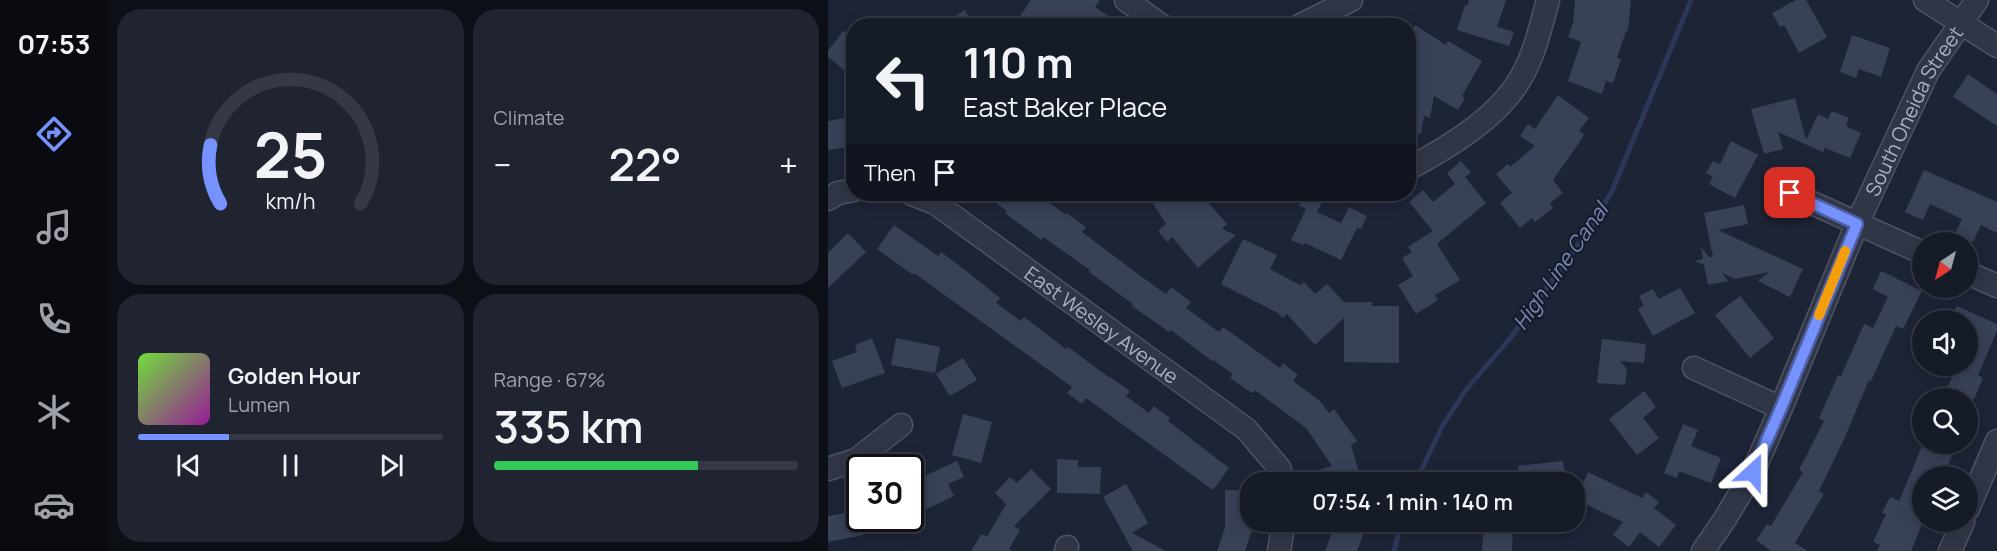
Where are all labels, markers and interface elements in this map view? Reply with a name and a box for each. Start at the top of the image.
street label: South Oneida Street [1858,20,1969,200]
text: 07:53 [18,25,90,62]
text: 110 m [963,33,1074,91]
icon: left [864,42,942,120]
text: East Baker Place [963,88,1167,125]
text: Climate [494,104,565,131]
text: 25 [253,111,327,197]
icon: directions [33,113,75,155]
text: 22° [609,133,682,195]
text: − [494,142,511,187]
text: + [779,142,798,187]
icon: arrive [928,156,961,189]
text: Then [864,158,916,188]
pin [1764,167,1815,218]
icon: arrive [1773,176,1806,209]
text: km/h [265,186,315,215]
water label: High Line Canal [1506,195,1616,335]
icon: music [33,206,75,248]
north arrow [1912,232,1978,298]
map controls [1912,232,1978,532]
street label: East Wesley Avenue [1020,259,1184,389]
icon: phone [33,298,75,340]
button: sound [1912,310,1978,376]
text: Golden Hour [228,361,361,391]
text: Range · 67% [494,366,606,393]
button: search [1912,388,1978,454]
icon: climate [33,391,75,433]
text: Lumen [228,391,290,418]
text: 335 km [494,395,644,457]
position arrow [1721,440,1785,504]
icon: previous [172,449,205,482]
icon: pause [274,449,307,482]
icon: next [375,449,408,482]
speed limit sign: 30 [846,454,924,532]
button: layers [1912,466,1978,532]
icon: car [33,484,75,526]
text: 07:54 · 1 min · 140 m [1312,487,1513,517]

